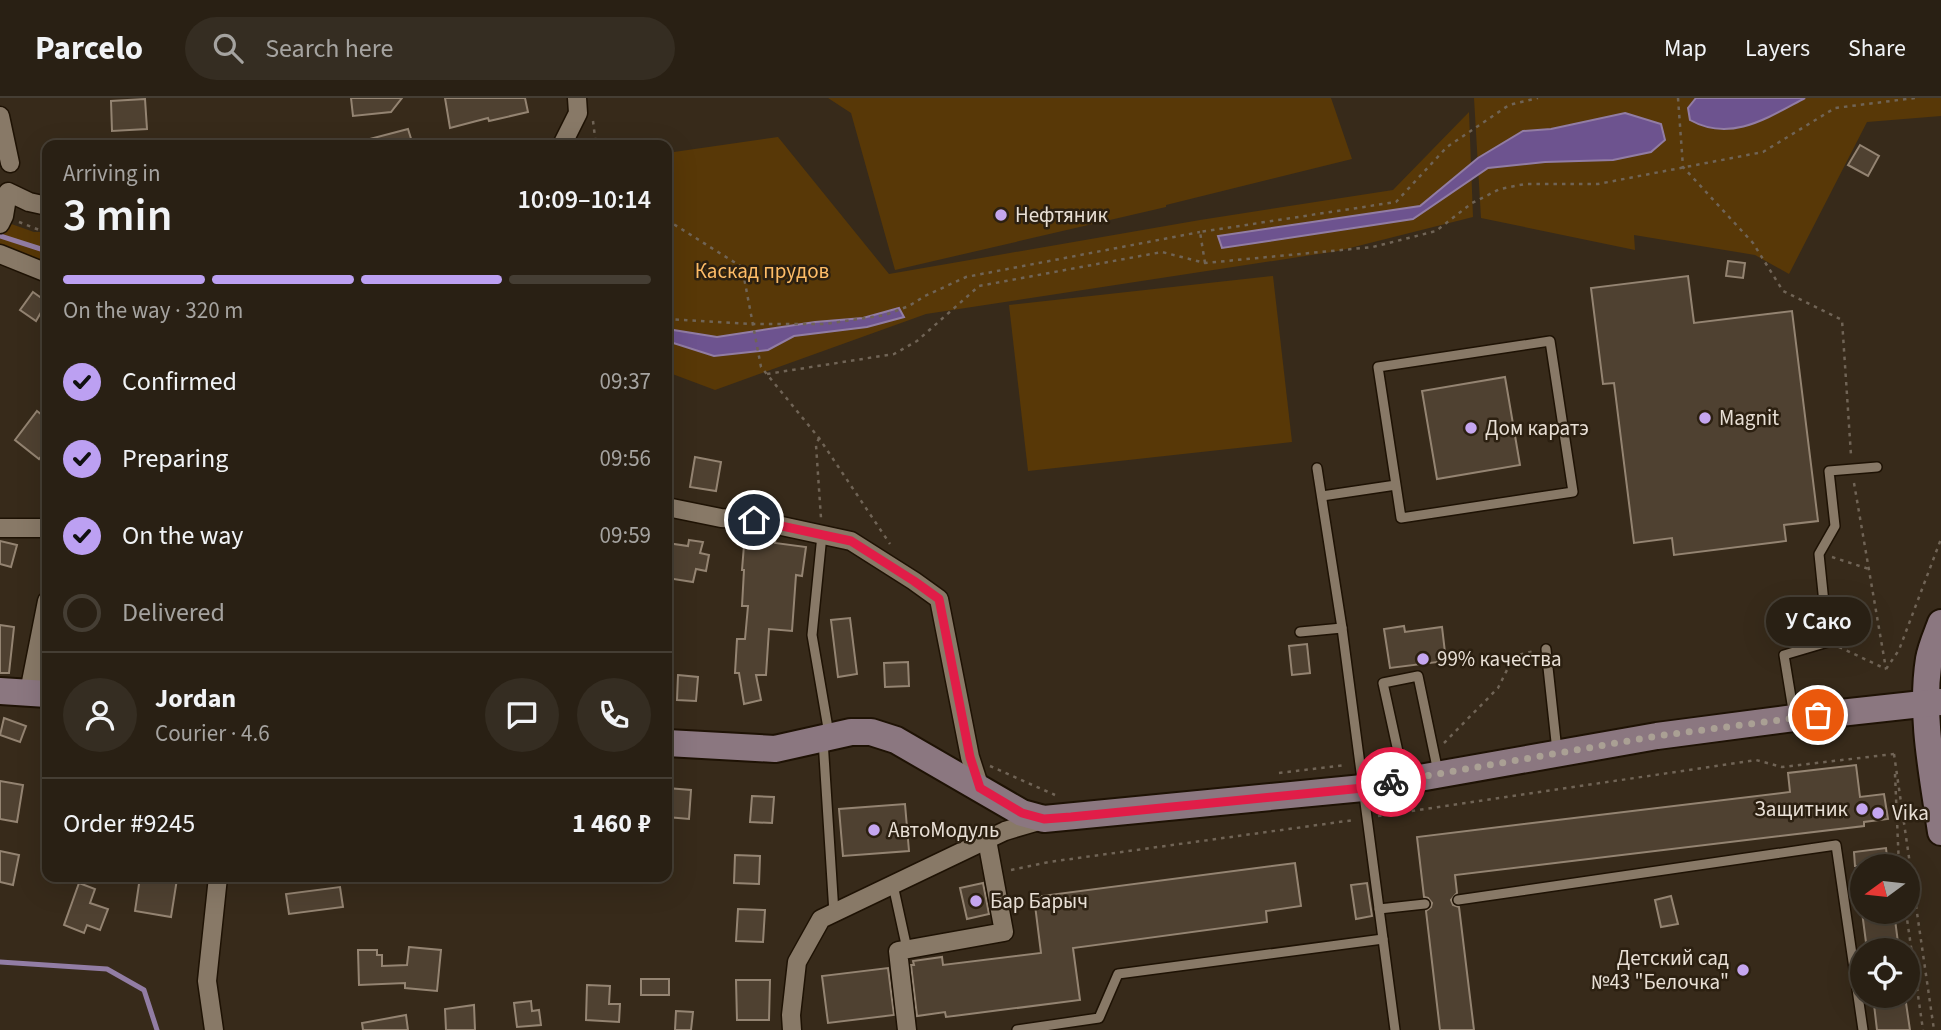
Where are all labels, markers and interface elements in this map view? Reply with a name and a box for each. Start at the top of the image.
search box [185,17,675,80]
text: Parcelo [35,25,143,72]
icon: search [209,29,247,67]
text: Search here [265,30,393,67]
text: Map [1664,31,1707,66]
text: Layers [1745,31,1810,66]
text: Share [1848,31,1906,66]
text: Arriving in [63,157,161,190]
text: 10:09–10:14 [518,181,651,218]
text: 3 min [63,183,172,248]
place label: Нефтяник [1015,200,1109,230]
marker: Нефтяник [993,207,1009,223]
park label: Каскад прудов [695,256,829,286]
text: On the way · 320 m [63,294,243,327]
icon: check [63,363,101,401]
text: Confirmed [122,363,237,400]
text: 09:37 [600,365,651,398]
place label: Magnit [1719,403,1779,433]
marker: Magnit [1697,410,1713,426]
place label: Дом каратэ [1485,413,1589,443]
marker: Дом каратэ [1463,420,1479,436]
icon: check [63,440,101,478]
text: Preparing [122,440,228,477]
text: 09:56 [600,442,651,475]
pin [724,490,784,550]
icon: home [735,501,773,539]
icon: check [63,517,101,555]
text: On the way [122,517,243,554]
text: 09:59 [600,519,651,552]
text: Delivered [122,594,225,631]
callout: У Сако [1766,596,1870,645]
text: У Сако [1785,605,1852,638]
place label: 99% качества [1437,644,1562,674]
marker: 99% качества [1415,651,1431,667]
button: person [63,678,137,752]
button: chat [485,678,559,752]
button: phone [577,678,651,752]
text: Jordan [155,680,236,717]
pin [1788,685,1848,745]
icon: bag [1799,696,1837,734]
text: Courier · 4.6 [155,717,270,750]
courier [1356,747,1426,817]
icon: bike [1372,763,1410,801]
place label: Защитник [1754,794,1849,824]
place label: Vika [1892,798,1929,828]
marker: Защитник [1854,801,1870,817]
text: Order #9245 [63,805,195,842]
text: 1 460 ₽ [572,805,651,842]
marker: Vika [1870,805,1886,821]
place label: АвтоМодуль [888,815,999,845]
marker: АвтоМодуль [866,822,882,838]
north arrow [1850,854,1920,924]
map controls [1850,854,1920,1008]
place label: Бар Барыч [990,886,1088,916]
marker: Бар Барыч [968,893,984,909]
button: locate [1850,938,1920,1008]
place label: Детский сад №43 "Белочка" [1591,943,1729,997]
marker: Детский сад №43 "Белочка" [1735,962,1751,978]

